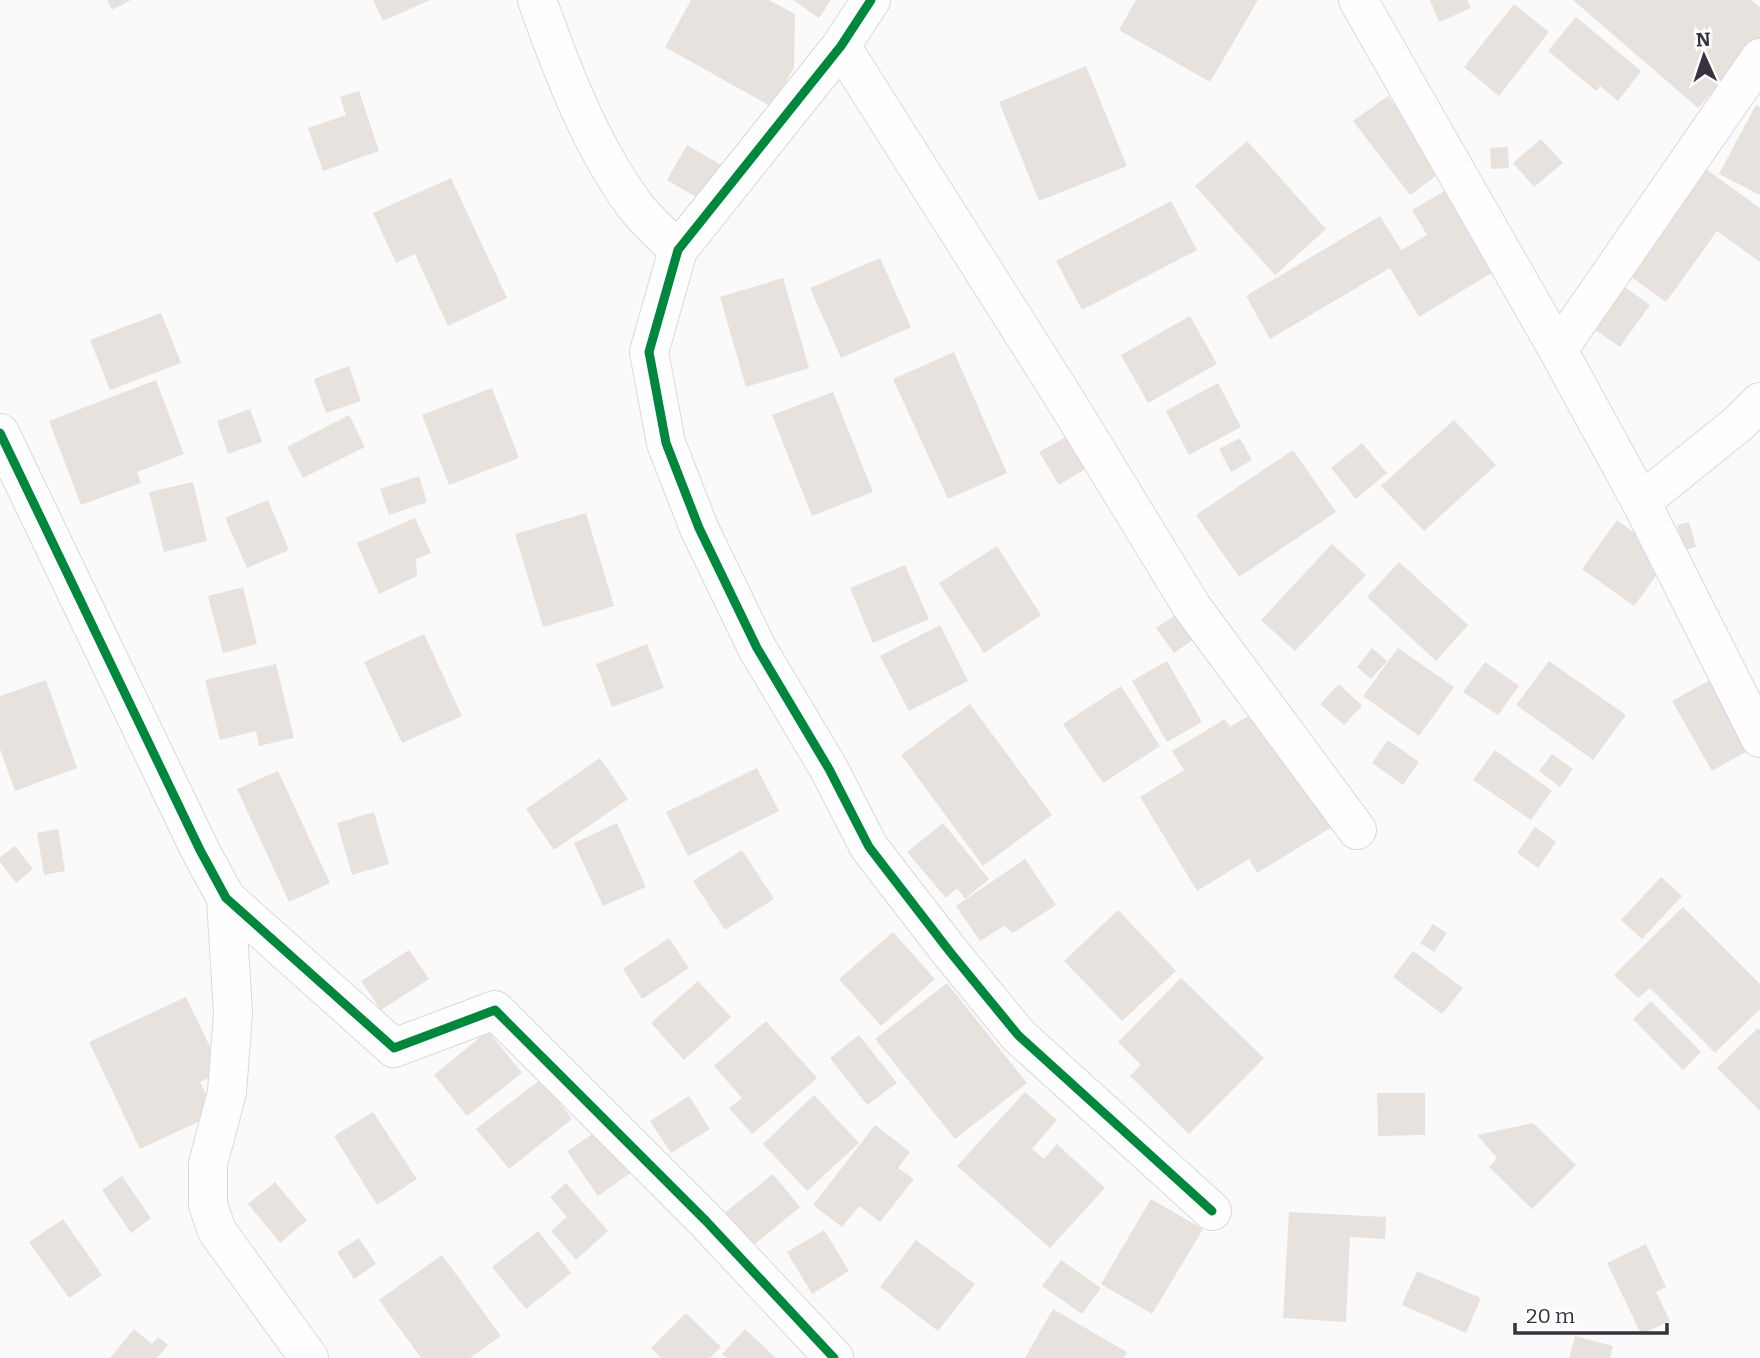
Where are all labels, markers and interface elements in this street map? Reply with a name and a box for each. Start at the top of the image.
north arrow [1669,21,1739,91]
text: N [1695,28,1711,51]
scale bar [1515,1292,1667,1336]
text: 20 m [1526,1303,1575,1329]

